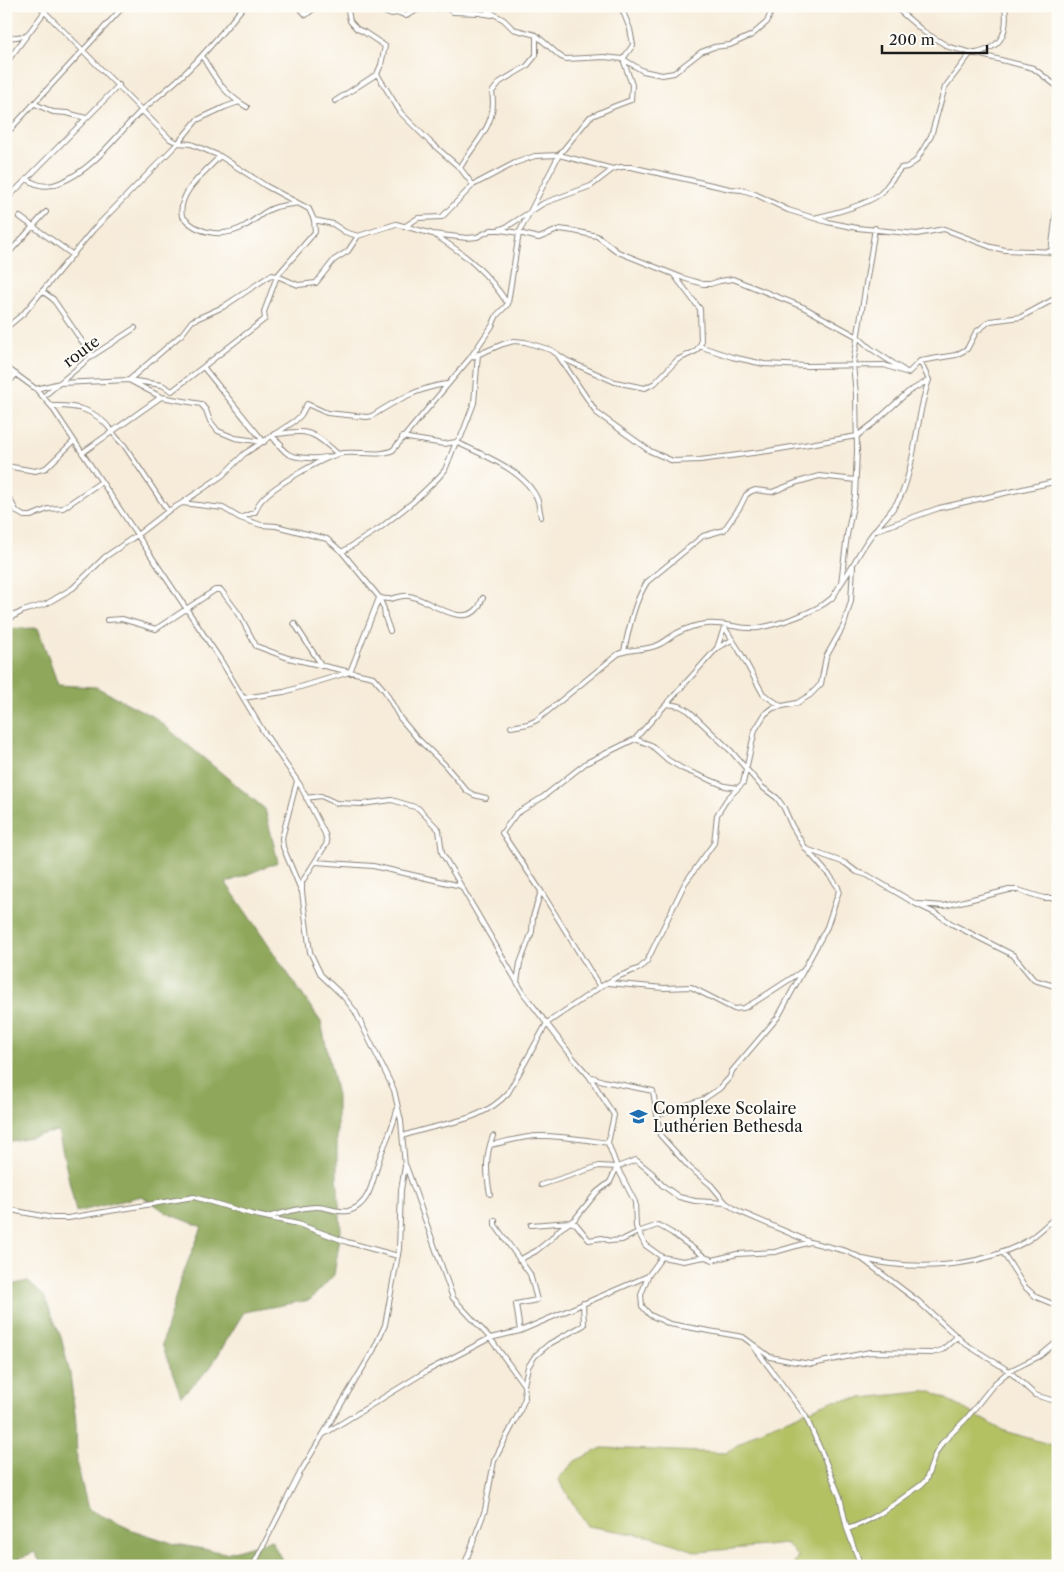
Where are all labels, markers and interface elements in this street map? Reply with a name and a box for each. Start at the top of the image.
scale bar [882,22,986,54]
text: 200 m [889,30,935,49]
street label: route [59,331,103,371]
place label: Complexe Scolaire Luthérien Bethesda [653,1098,803,1136]
school or university icon: Complexe Scolaire Luthérien Bethesda [629,1107,649,1127]

